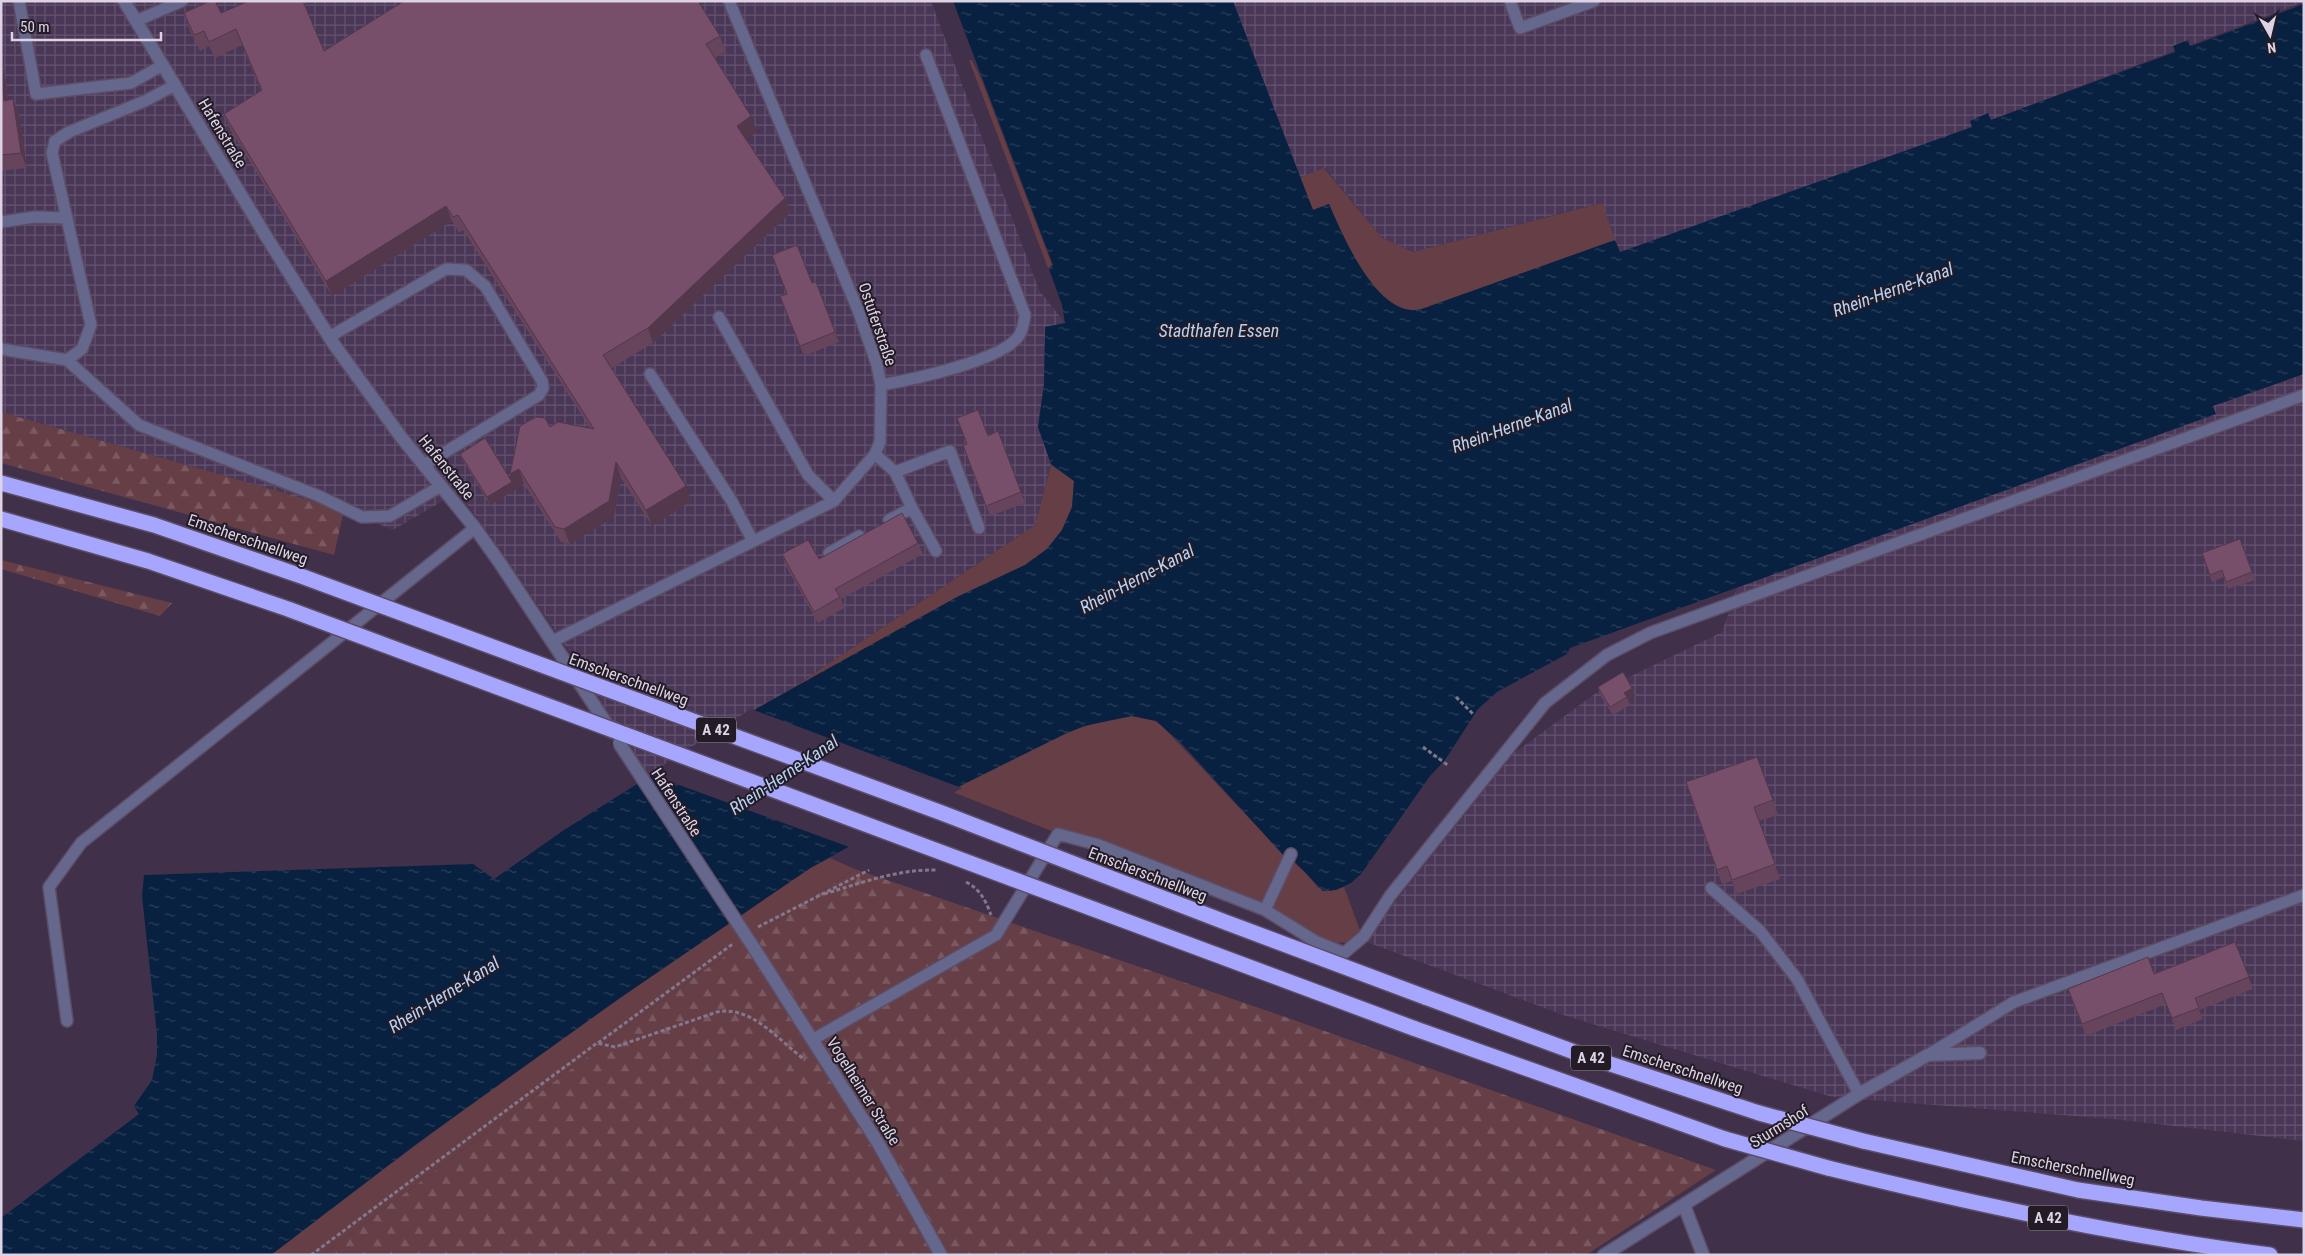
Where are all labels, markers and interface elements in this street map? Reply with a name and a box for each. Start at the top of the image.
scale bar [12,10,161,42]
north arrow [2245,10,2295,60]
text: 50 m [20,18,50,36]
text: N [2266,39,2277,56]
street label: Hafenstraße [194,95,251,172]
water label: Rhein-Herne-Kanal [1830,258,1957,321]
street label: Ostuferstraße [854,280,901,368]
water label: Stadthafen Essen [1159,320,1279,341]
water label: Rhein-Herne-Kanal [1449,394,1576,457]
street label: Hafenstraße [415,431,478,504]
street label: Emscherschnellweg [185,510,310,569]
water label: Rhein-Herne-Kanal [1076,539,1198,618]
street label: Emscherschnellweg [567,649,691,710]
road number: A 42 [696,718,736,742]
water label: Rhein-Herne-Kanal [725,730,843,819]
street label: Hafenstraße [647,764,706,840]
street label: Emscherschnellweg [1086,843,1210,906]
water label: Rhein-Herne-Kanal [384,952,504,1037]
street label: Vogelheimer Straße [823,1034,904,1149]
street label: Emscherschnellweg [1620,1041,1746,1098]
road number: A 42 [1571,1046,1611,1070]
street label: Sturmshof [1746,1101,1812,1152]
street label: Emscherschnellweg [2009,1147,2136,1190]
road number: A 42 [2028,1206,2068,1230]

